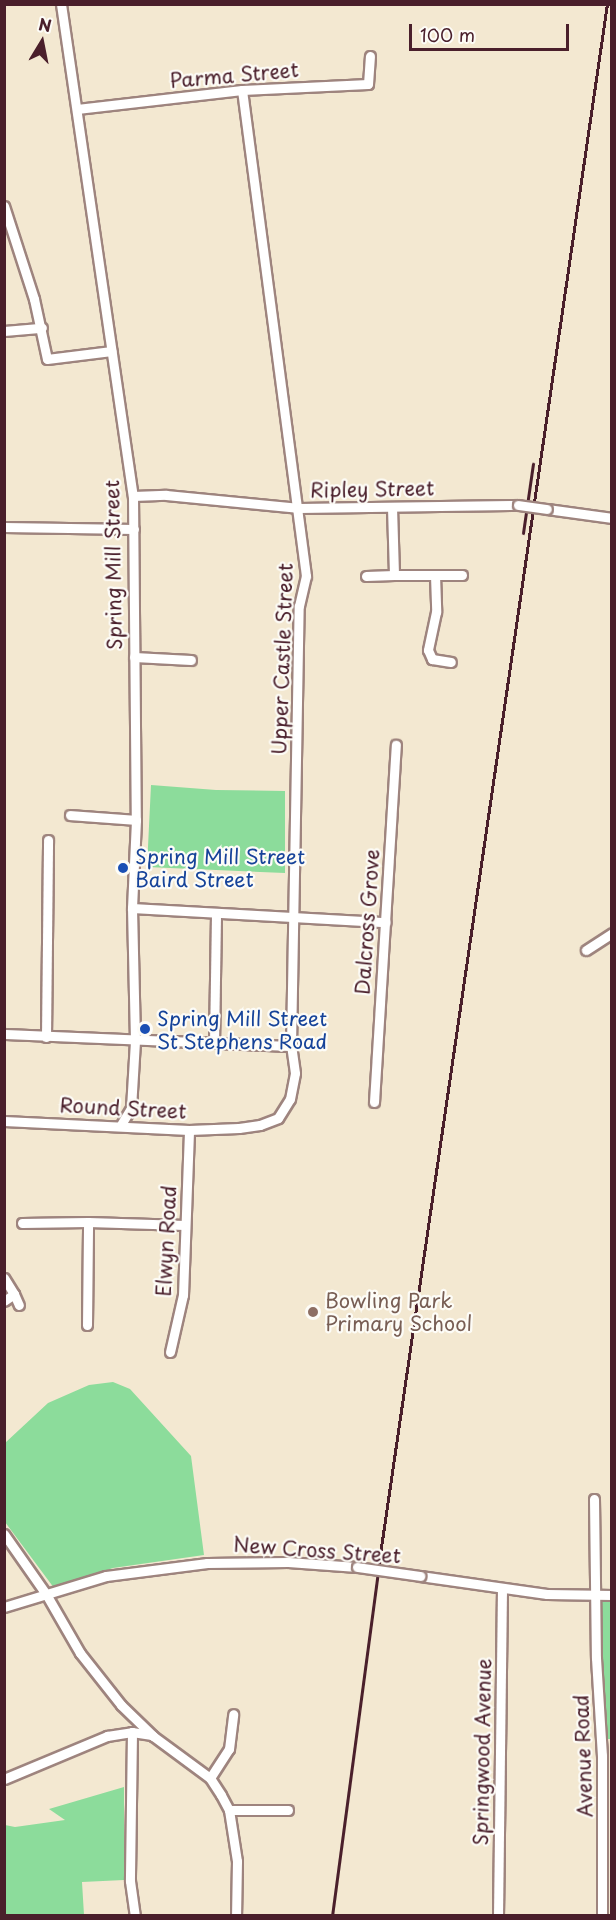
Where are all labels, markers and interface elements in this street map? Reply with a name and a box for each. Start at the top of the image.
text: N [37,11,53,37]
north arrow [12,12,72,72]
scale bar [412,12,572,50]
text: 100 m [420,21,475,48]
street label: Parma Street [168,57,300,93]
street label: Ripley Street [309,476,435,502]
street label: Spring Mill Street [100,480,126,650]
street label: Upper Castle Street [267,562,297,756]
place label: Spring Mill Street Baird Street [135,844,305,891]
street label: Dalcross Grove [350,848,384,996]
marker: Spring Mill Street Baird Street [116,861,130,875]
place label: Spring Mill Street St Stephens Road [157,1006,327,1053]
marker: Spring Mill Street St Stephens Road [138,1022,152,1036]
street label: Round Street [59,1093,187,1123]
street label: Elwyn Road [151,1185,181,1297]
place label: Bowling Park Primary School [325,1288,472,1335]
marker: Bowling Park Primary School [306,1305,320,1319]
street label: New Cross Street [232,1532,402,1568]
street label: Springwood Avenue [468,1658,496,1846]
street label: Avenue Road [569,1694,597,1818]

